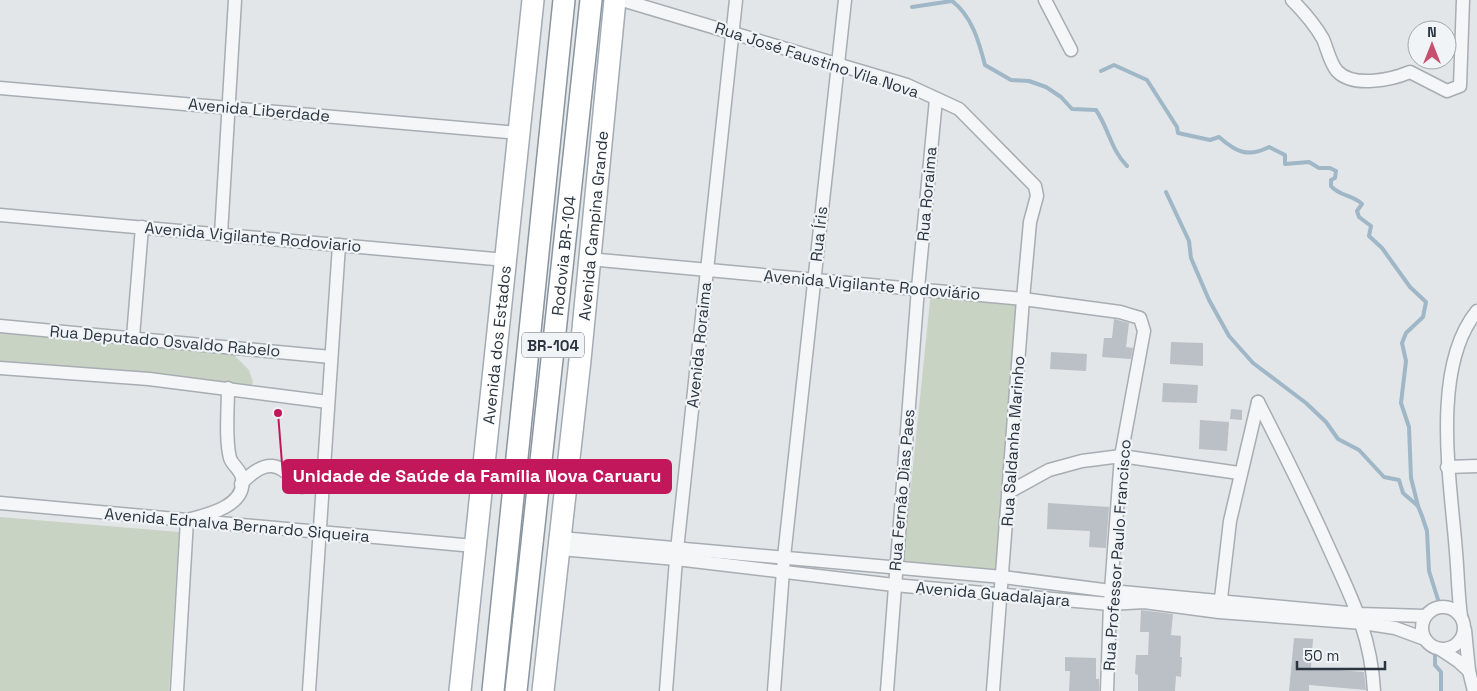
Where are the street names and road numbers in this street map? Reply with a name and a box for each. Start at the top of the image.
street label: Rua José Faustino Vila Nova [712,17,922,103]
street label: Avenida Liberdade [187,93,331,127]
street label: Avenida Campina Grande [573,130,613,322]
street label: Rua Roraima [912,146,942,242]
street label: Rodovia BR-104 [546,194,580,317]
street label: Rua Íris [806,205,832,263]
street label: Avenida Vigilante Rodoviario [144,217,362,257]
street label: Avenida dos Estados [478,264,515,426]
street label: Avenida Vigilante Rodoviário [763,265,981,305]
street label: Avenida Roraima [682,281,716,409]
street label: Rua Deputado Osvaldo Rabelo [49,320,281,362]
road number: BR-104 [522,332,584,358]
street label: Rua Saldanha Marinho [997,355,1029,527]
street label: Rua Fernão Dias Paes [884,408,920,572]
street label: Rua Professor Paulo Francisco [1098,438,1136,672]
street label: Avenida Ednalva Bernardo Siqueira [104,503,370,547]
street label: Avenida Guadalajara [915,577,1071,611]

